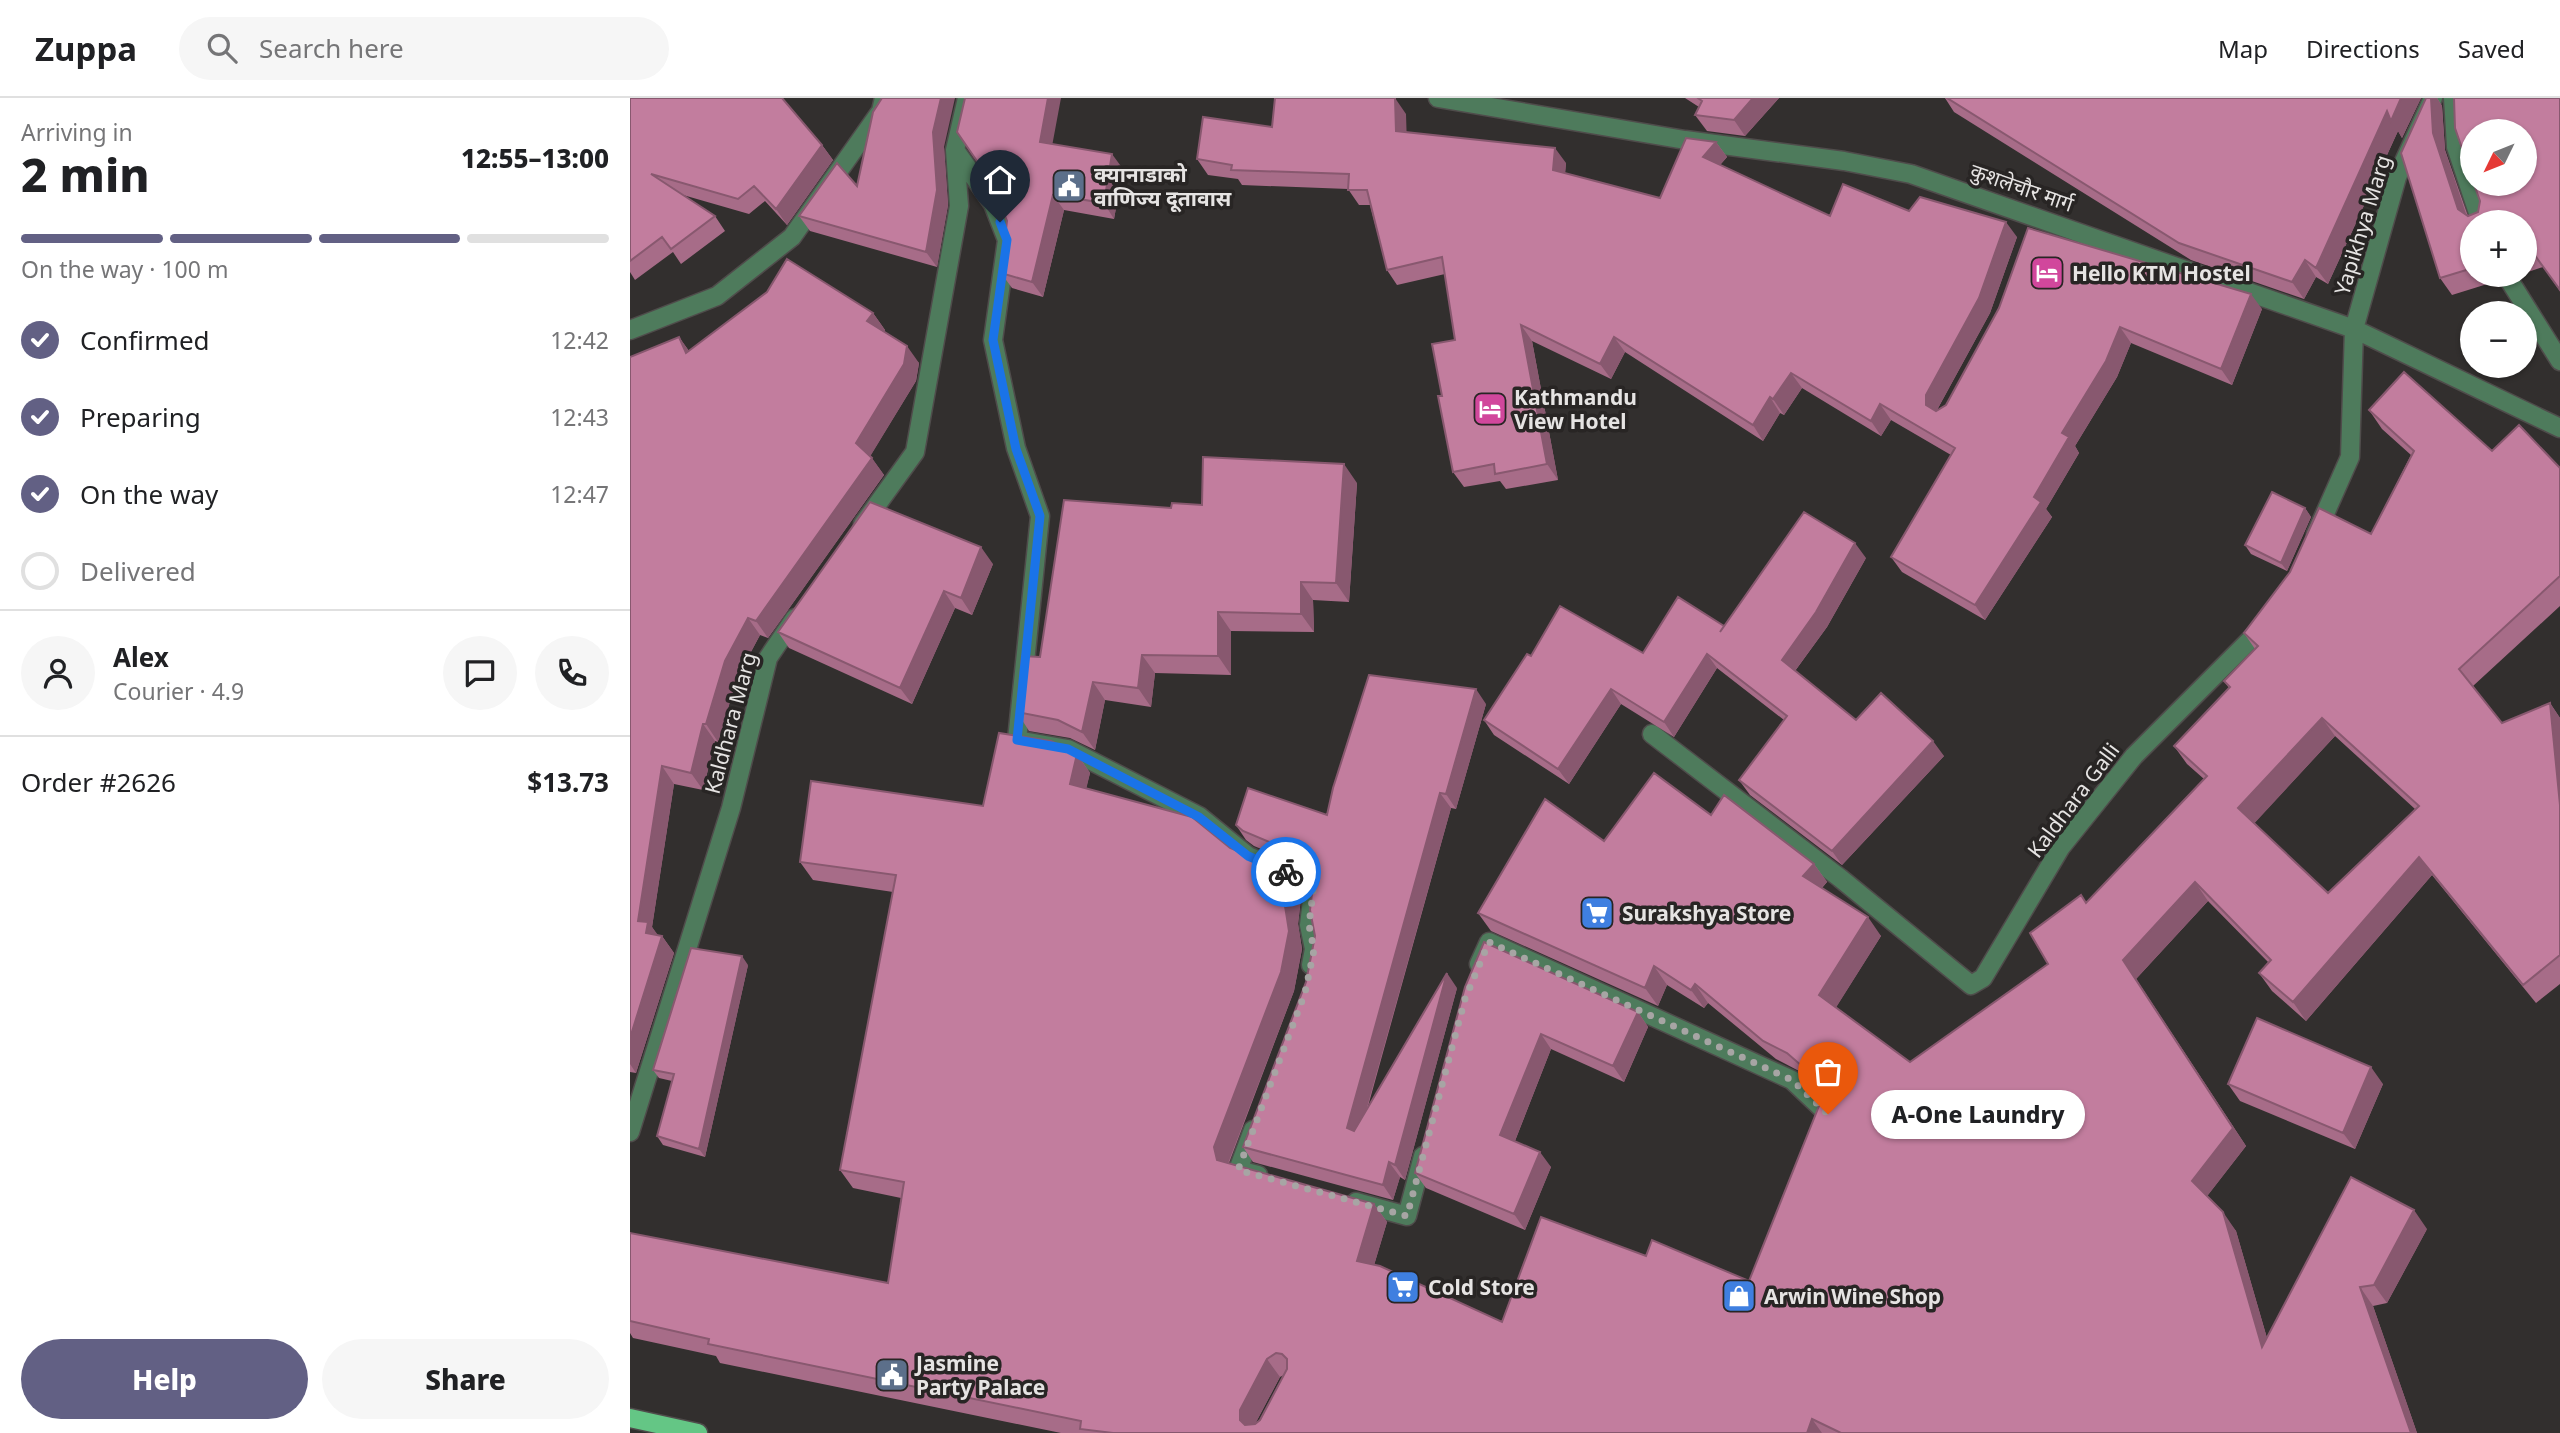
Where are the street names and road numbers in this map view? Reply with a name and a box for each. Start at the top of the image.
street label: Yapikhya Marg [2327,151,2397,299]
street label: कुशलेचौर मार्ग [1967,156,2078,218]
street label: Kaldhara Marg [698,649,762,797]
street label: Kaldhara Galli [2021,737,2125,863]

